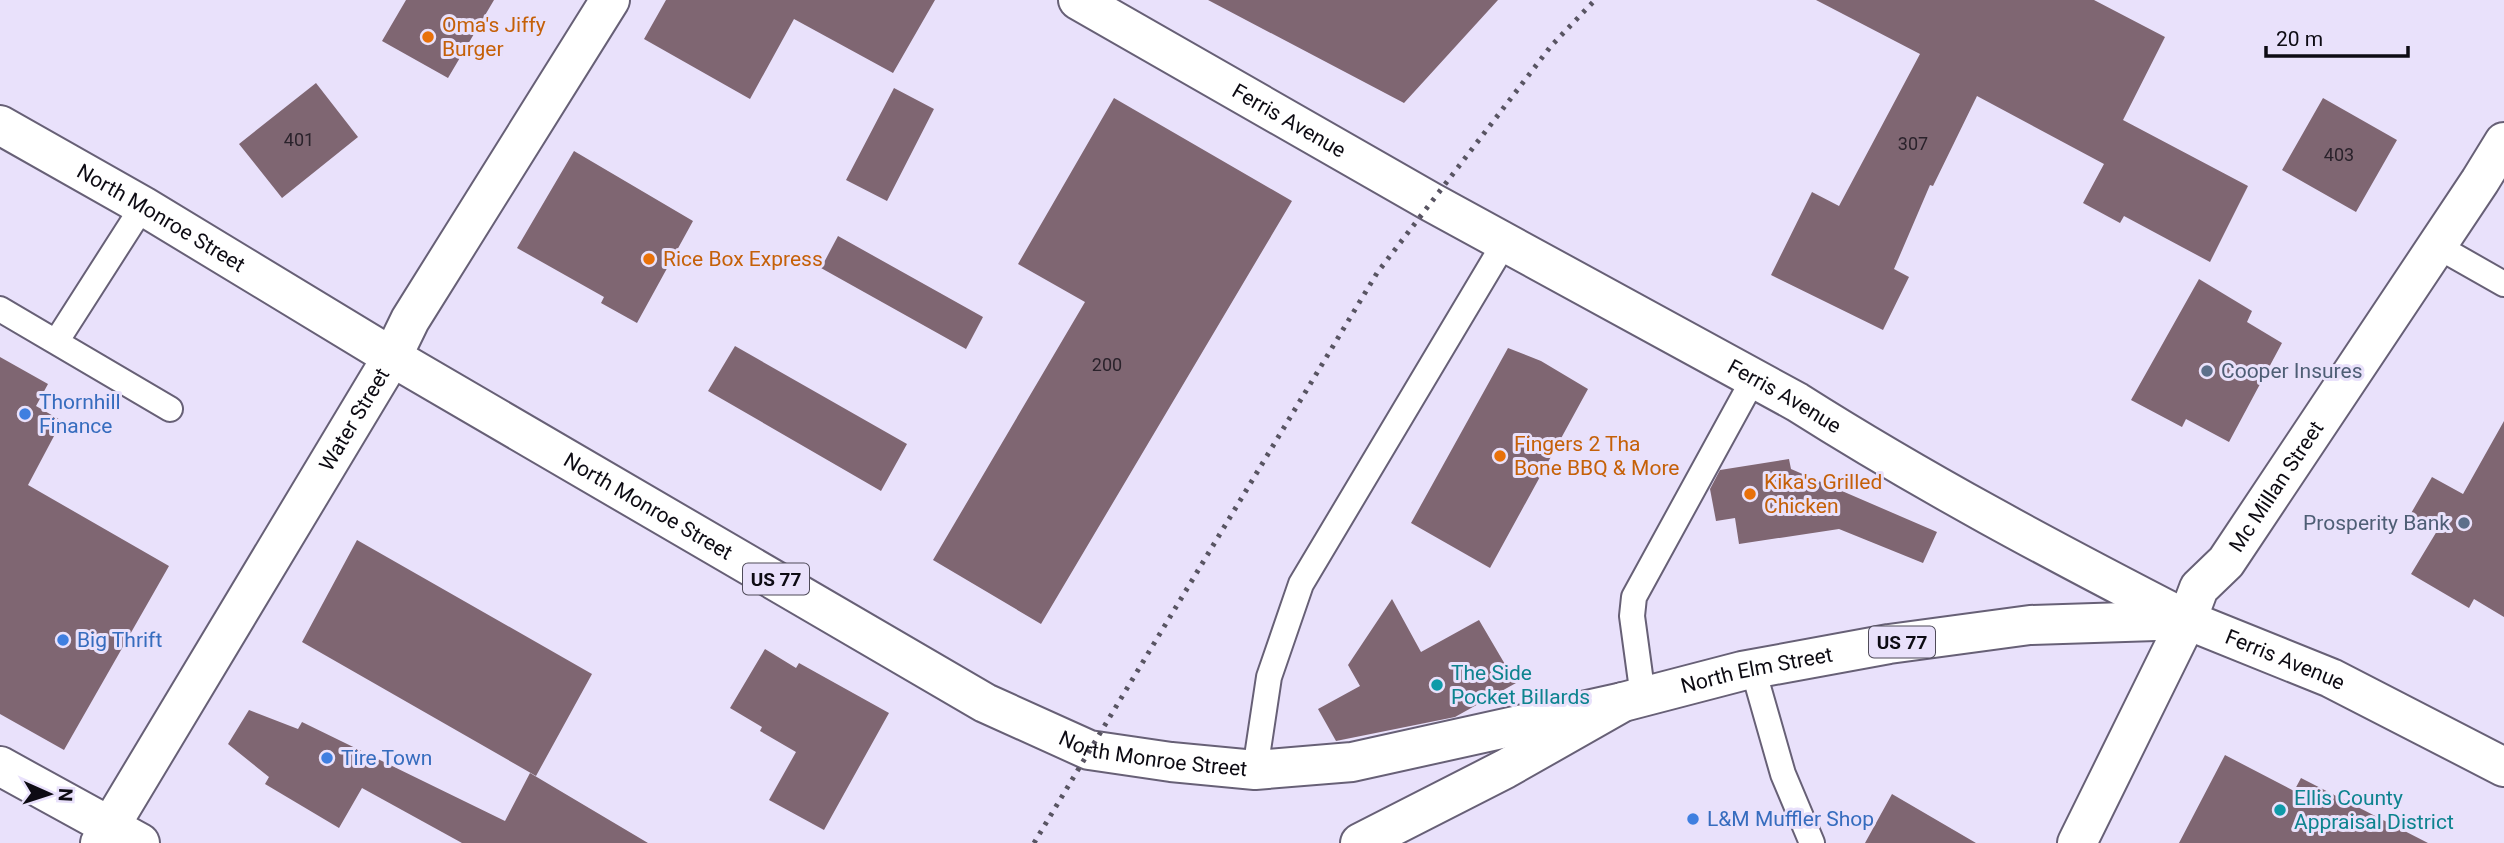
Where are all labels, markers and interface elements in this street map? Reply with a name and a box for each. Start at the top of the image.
place label: Oma's Jiffy Burger [442,13,546,61]
scale bar [2266,14,2408,58]
text: 20 m [2276,27,2323,51]
marker: Oma's Jiffy Burger [420,29,436,45]
street label: Ferris Avenue [1228,79,1350,163]
house number: 401 [284,129,314,150]
house number: 307 [1898,133,1928,154]
house number: 403 [2324,144,2354,165]
street label: North Monroe Street [73,159,249,277]
place label: Rice Box Express [663,247,823,271]
marker: Rice Box Express [641,251,657,267]
house number: 200 [1092,354,1122,375]
street label: Ferris Avenue [1724,354,1845,438]
place label: Cooper Insures [2221,359,2363,383]
marker: Cooper Insures [2199,363,2215,379]
street label: Water Street [314,364,395,475]
place label: Thornhill Finance [39,390,121,438]
marker: Thornhill Finance [17,406,33,422]
street label: Mc Millan Street [2224,417,2328,556]
place label: Fingers 2 Tha Bone BBQ & More [1514,432,1679,480]
street label: North Monroe Street [560,448,737,565]
marker: Fingers 2 Tha Bone BBQ & More [1492,448,1508,464]
place label: Kika's Grilled Chicken [1764,470,1882,518]
marker: Kika's Grilled Chicken [1742,486,1758,502]
place label: Prosperity Bank [2303,511,2450,535]
marker: Prosperity Bank [2456,515,2472,531]
road number: US 77 [743,564,809,594]
street label: Ferris Avenue [2222,625,2349,695]
road number: US 77 [1869,626,1935,657]
place label: Big Thrift [77,628,162,652]
marker: Big Thrift [55,632,71,648]
street label: North Elm Street [1678,643,1835,698]
place label: The Side Pocket Billards [1451,661,1590,709]
marker: The Side Pocket Billards [1429,677,1445,693]
street label: North Monroe Street [1055,726,1248,781]
place label: Tire Town [341,746,432,770]
marker: Tire Town [319,750,335,766]
north arrow [14,759,84,829]
place label: Ellis County Appraisal District [2294,786,2454,834]
text: N [54,788,77,802]
marker: Ellis County Appraisal District [2272,802,2288,818]
place label: L&M Muffler Shop [1707,807,1874,831]
marker: L&M Muffler Shop [1685,811,1701,827]

